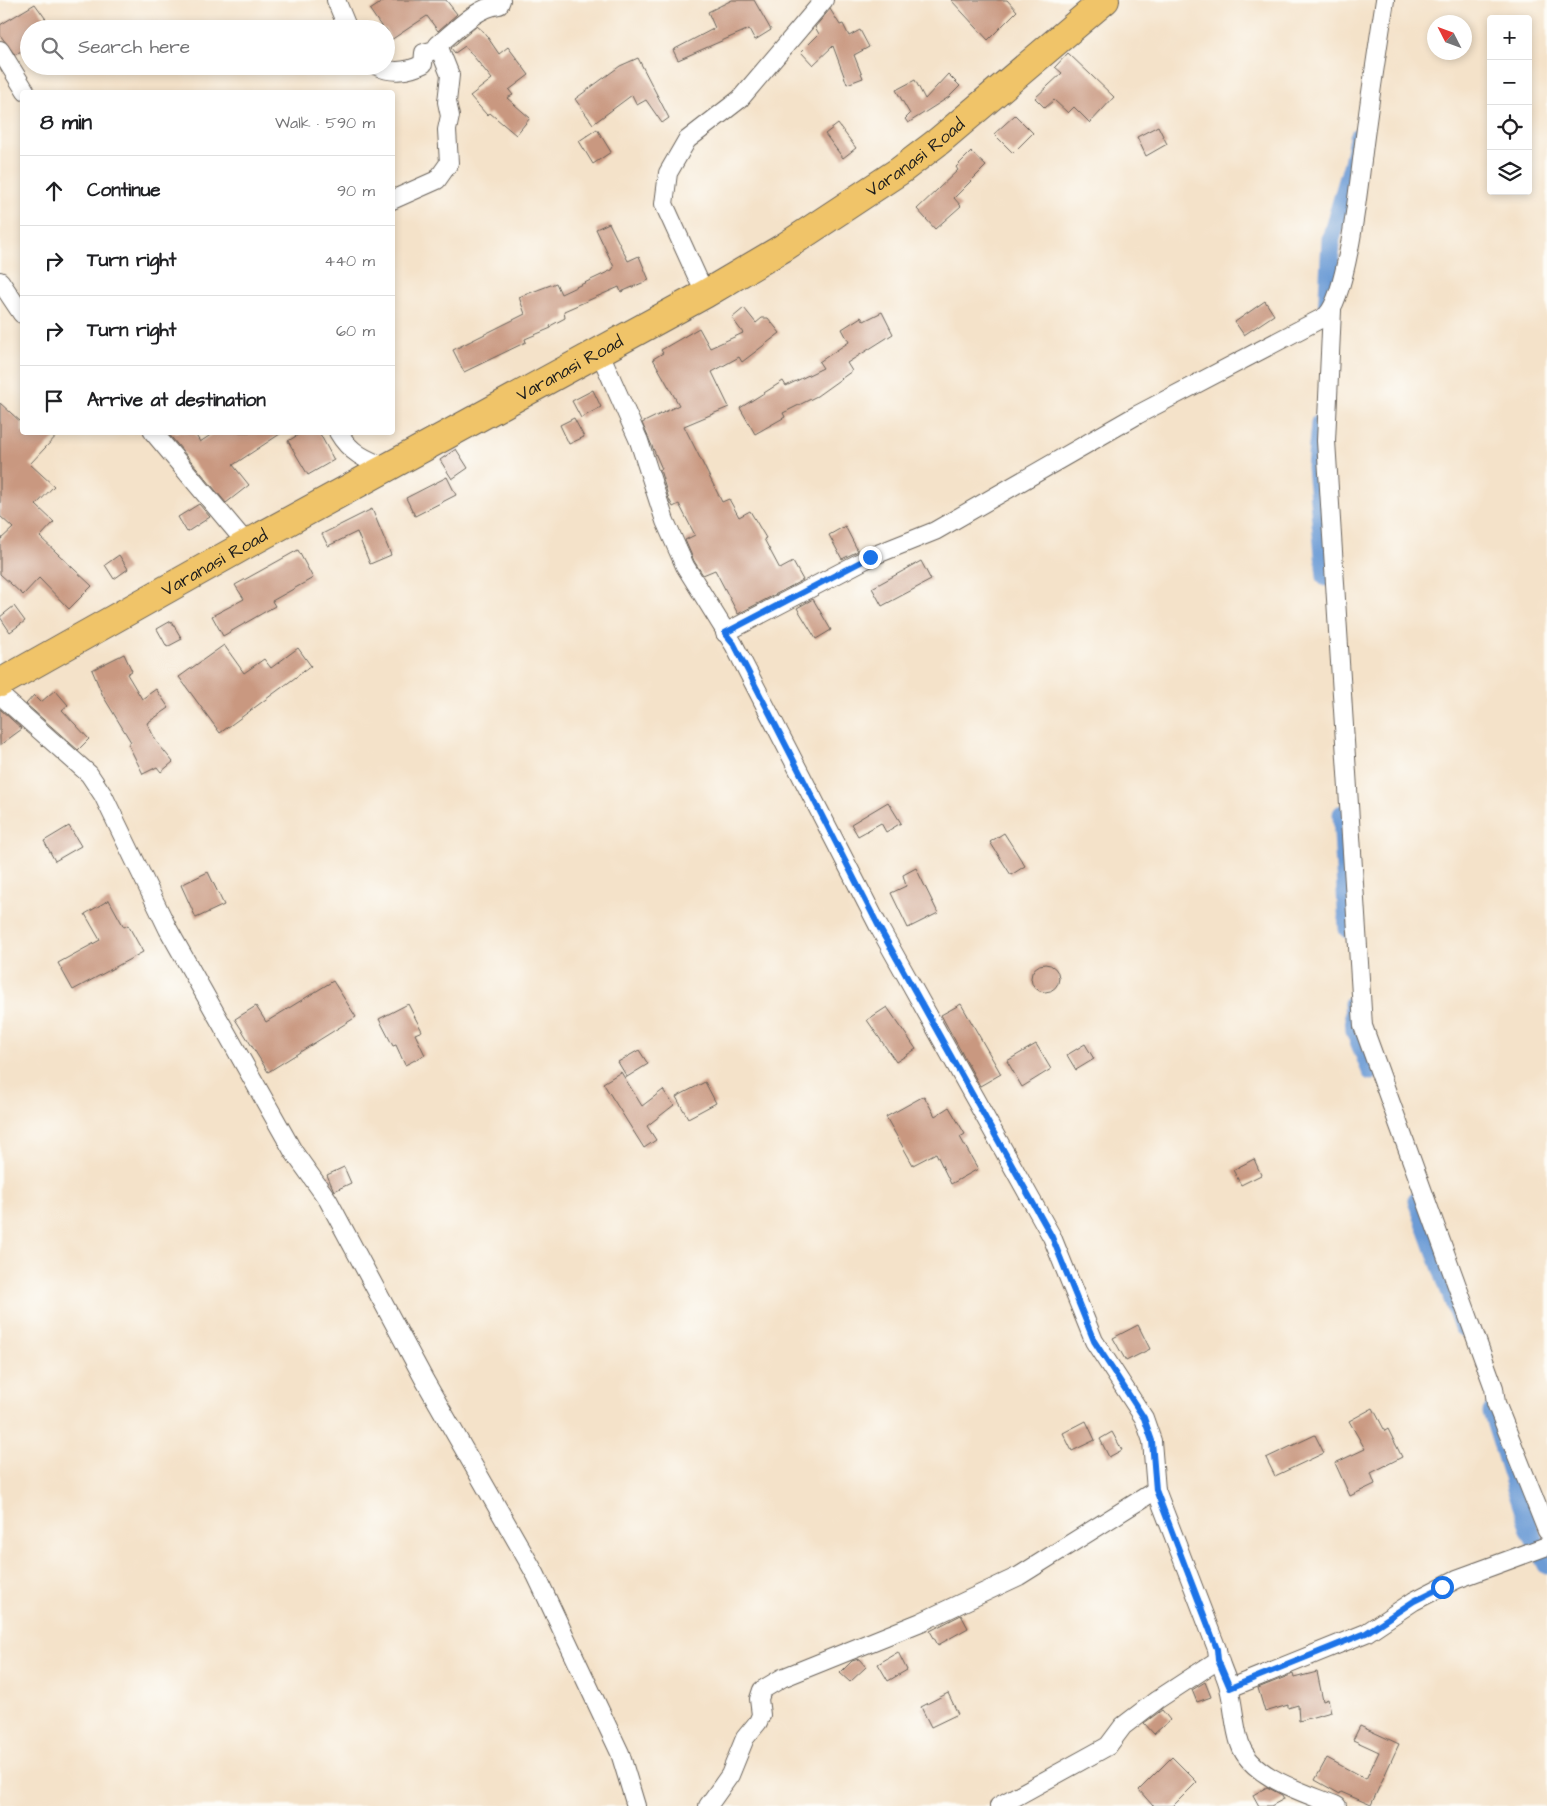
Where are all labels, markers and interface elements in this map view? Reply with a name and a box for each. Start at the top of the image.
north arrow [1427,15,1472,60]
map controls [1487,15,1532,195]
button: + [1487,15,1532,60]
search box [20,20,395,75]
icon: search [38,34,66,62]
text: Search here [78,34,190,61]
button: − [1487,60,1532,105]
button: locate [1487,105,1532,150]
text: 8 min [40,108,92,137]
text: Walk · 590 m [275,112,375,134]
street label: Varanasi Road [861,112,970,203]
button: layers [1487,150,1532,195]
icon: ahead [40,177,68,205]
text: Continue [87,177,161,204]
text: 90 m [337,180,375,202]
icon: right [40,247,68,275]
text: Turn right [87,247,176,274]
text: 440 m [324,250,375,272]
icon: right [40,317,68,345]
text: Turn right [87,317,176,344]
text: 60 m [336,320,375,342]
street label: Varanasi Road [512,329,627,407]
icon: arrive [40,387,68,415]
text: Arrive at destination [87,387,266,414]
street label: Varanasi Road [157,523,272,602]
route end [859,546,882,569]
route start [1431,1576,1454,1599]

